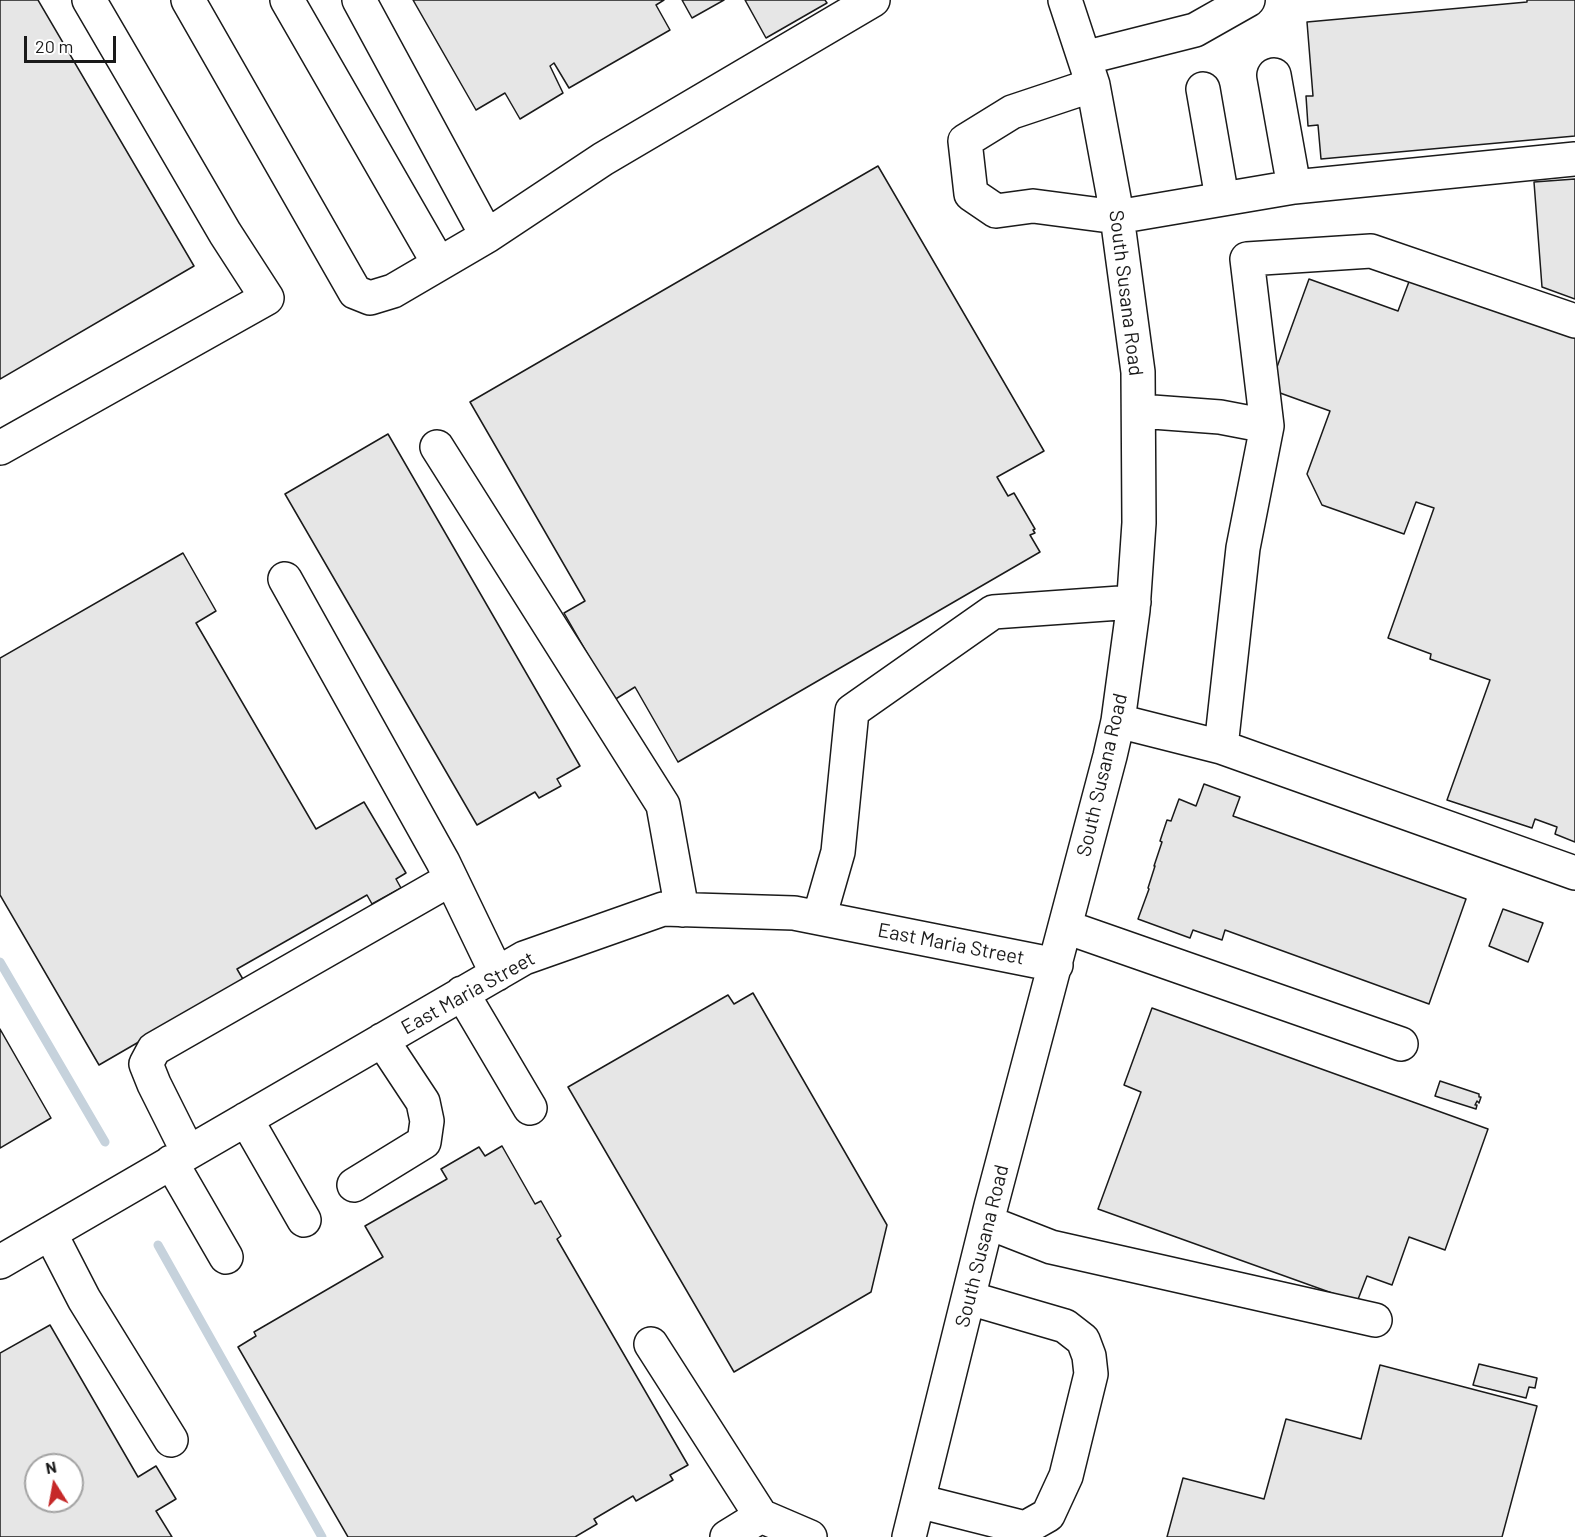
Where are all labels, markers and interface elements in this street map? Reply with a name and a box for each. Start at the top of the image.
scale bar [27,24,118,62]
text: 20 m [35,35,73,57]
street label: South Susana Road [1104,209,1148,377]
street label: South Susana Road [1072,691,1132,859]
street label: East Maria Street [876,918,1026,970]
street label: East Maria Street [397,946,539,1040]
street label: South Susana Road [950,1162,1014,1330]
north arrow [24,1453,84,1513]
text: N [44,1456,58,1477]

